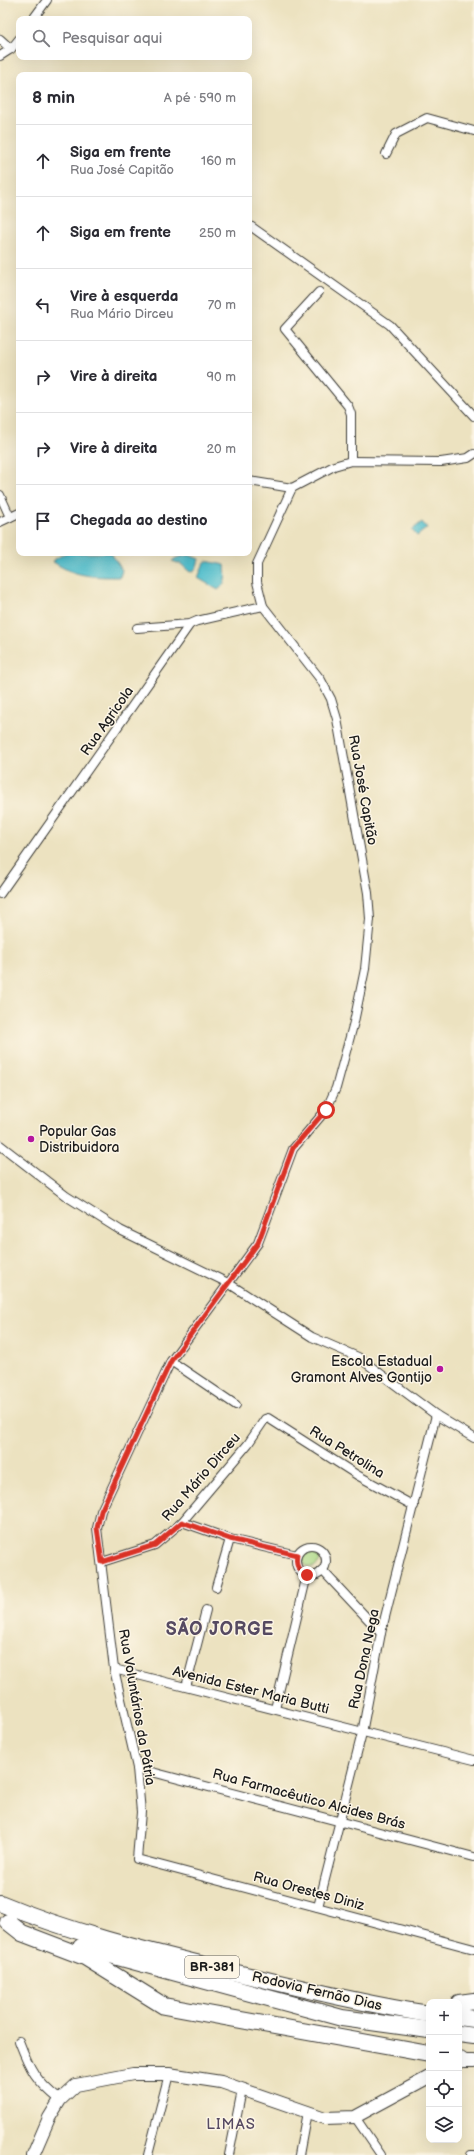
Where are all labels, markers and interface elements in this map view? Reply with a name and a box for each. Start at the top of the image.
search box [16,16,252,60]
icon: search [30,27,52,49]
text: Pesquisar aqui [62,29,162,48]
text: 8 min [32,88,75,108]
text: A pé · 590 m [164,90,236,106]
text: Siga em frente [70,143,171,162]
icon: ahead [32,150,54,172]
text: 160 m [201,153,236,169]
text: Rua José Capitão [70,162,174,178]
icon: ahead [32,222,54,244]
text: Siga em frente [70,223,171,242]
text: 250 m [199,225,236,241]
text: Vire à esquerda [70,287,178,306]
icon: left [32,294,54,316]
text: 70 m [208,297,236,313]
text: Rua Mário Dirceu [70,306,173,322]
icon: right [32,366,54,388]
text: Vire à direita [70,367,157,386]
text: 90 m [207,369,236,385]
icon: right [32,438,54,460]
text: Vire à direita [70,439,157,458]
text: 20 m [206,441,236,457]
icon: arrive [32,510,54,532]
text: Chegada ao destino [70,511,208,530]
street label: Rua Agricola [77,683,137,759]
street label: Rua José Capitão [345,733,381,847]
route start [317,1101,335,1119]
place label: Popular Gas Distribuidora [39,1123,120,1156]
marker: Popular Gas Distribuidora [26,1134,36,1144]
place label: Escola Estadual Gramont Alves Gontijo [291,1353,432,1386]
marker: Escola Estadual Gramont Alves Gontijo [435,1364,445,1374]
street label: Rua Petrolina [306,1422,388,1482]
street label: Rua Mário Dirceu [158,1429,244,1525]
route end [298,1566,316,1584]
street label: Rua Dona Nega [345,1607,383,1711]
district label: SÃO JORGE [166,1617,274,1640]
street label: Rua Voluntários da Pátria [115,1627,159,1787]
street label: Avenida Ester Maria Butti [171,1662,331,1718]
street label: Rua Farmacêutico Alcides Brás [211,1765,407,1833]
street label: Rua Orestes Diniz [252,1868,367,1914]
road number: BR-381 [185,1956,239,1978]
street label: Rodovia Fernão Dias [250,1968,384,2014]
map controls [426,1999,462,2143]
button: + [426,1999,462,2035]
button: − [426,2035,462,2071]
button: locate [426,2071,462,2107]
button: layers [426,2107,462,2143]
district label: LIMAS [206,2115,256,2134]

